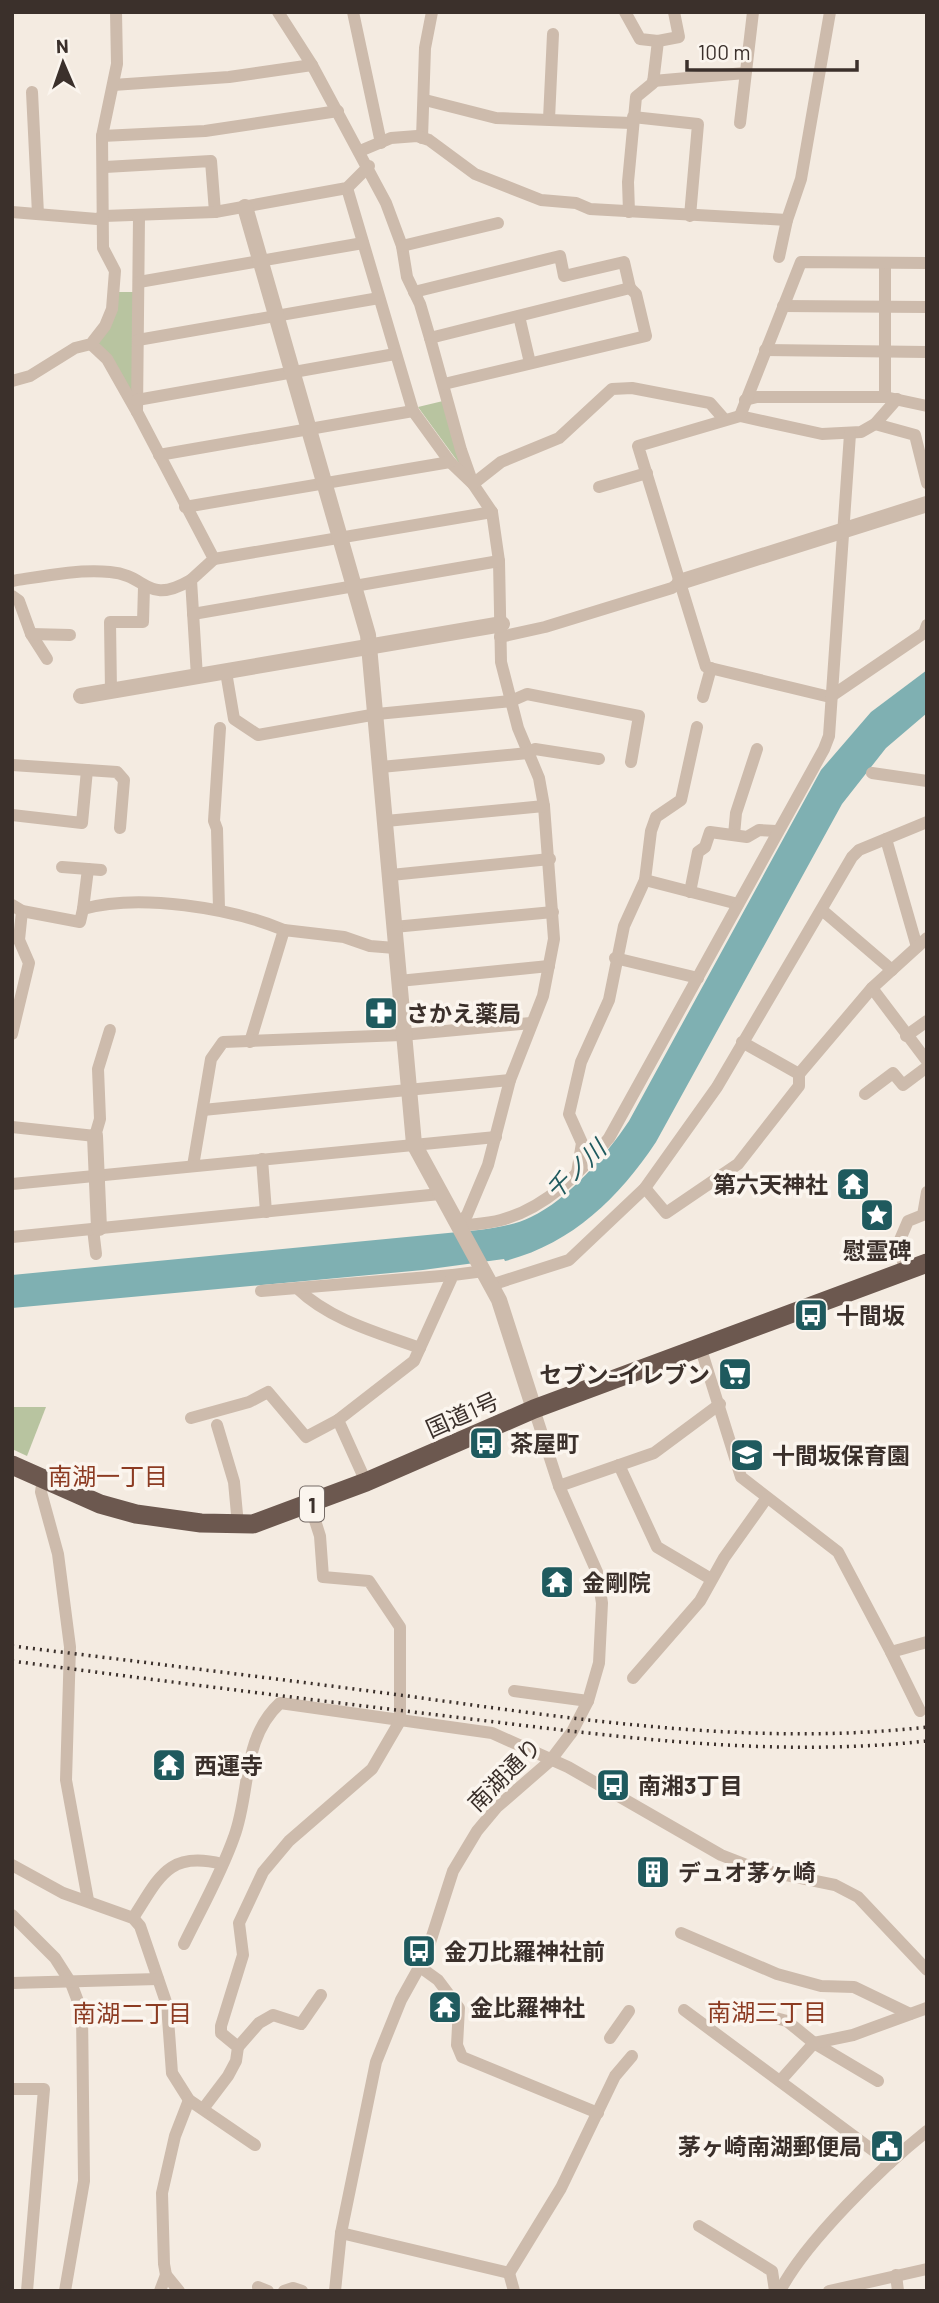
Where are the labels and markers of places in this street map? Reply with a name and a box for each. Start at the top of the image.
pharmacy icon: さかえ薬局 [362,994,400,1032]
place label: さかえ薬局 [406,999,521,1027]
temple icon: 第六天神社 [834,1165,872,1203]
place label: 第六天神社 [713,1170,828,1198]
place icon: 慰霊碑 [858,1196,896,1234]
place label: 慰霊碑 [843,1236,912,1264]
bus stop icon: 十間坂 [792,1296,830,1334]
place label: 十間坂 [836,1301,905,1329]
supermarket icon: セブン-イレブン [716,1355,754,1393]
place label: セブン-イレブン [540,1360,710,1388]
bus stop icon: 茶屋町 [467,1424,505,1462]
place label: 茶屋町 [510,1429,579,1457]
school or university icon: 十間坂保育園 [728,1436,766,1474]
place label: 十間坂保育園 [772,1441,910,1469]
temple icon: 金剛院 [538,1563,576,1601]
place label: 金剛院 [582,1568,651,1596]
temple icon: 西運寺 [150,1746,188,1784]
place label: 西運寺 [194,1751,263,1779]
bus stop icon: 南湘3丁目 [594,1766,632,1804]
place label: 南湘3丁目 [638,1771,742,1799]
building icon: デュオ茅ヶ崎 [634,1853,672,1891]
place label: デュオ茅ヶ崎 [678,1858,816,1886]
bus stop icon: 金刀比羅神社前 [400,1932,438,1970]
place label: 金刀比羅神社前 [444,1937,605,1965]
temple icon: 金比羅神社 [426,1988,464,2026]
place label: 金比羅神社 [470,1993,585,2021]
public building icon: 茅ヶ崎南湖郵便局 [868,2127,906,2165]
place label: 茅ヶ崎南湖郵便局 [678,2132,862,2160]

